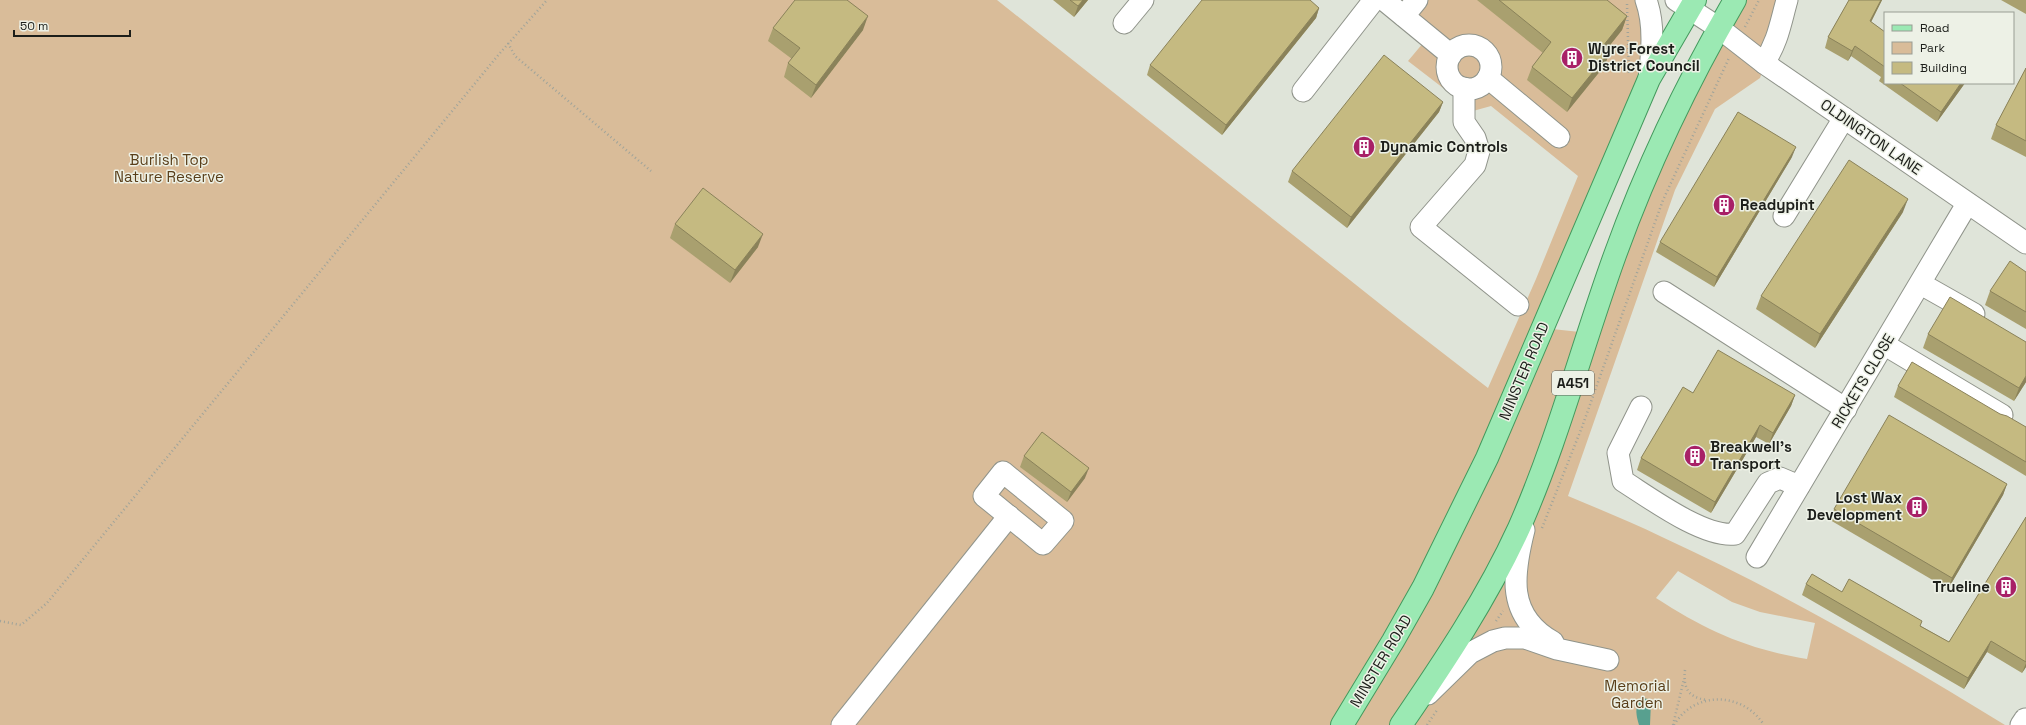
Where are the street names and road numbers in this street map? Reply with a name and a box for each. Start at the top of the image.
street label: OLDINGTON LANE [1817,95,1926,179]
street label: MINSTER ROAD [1494,319,1553,423]
street label: RICKETS CLOSE [1827,330,1898,432]
road number: A451 [1552,371,1594,395]
street label: MINSTER ROAD [1345,611,1416,711]

